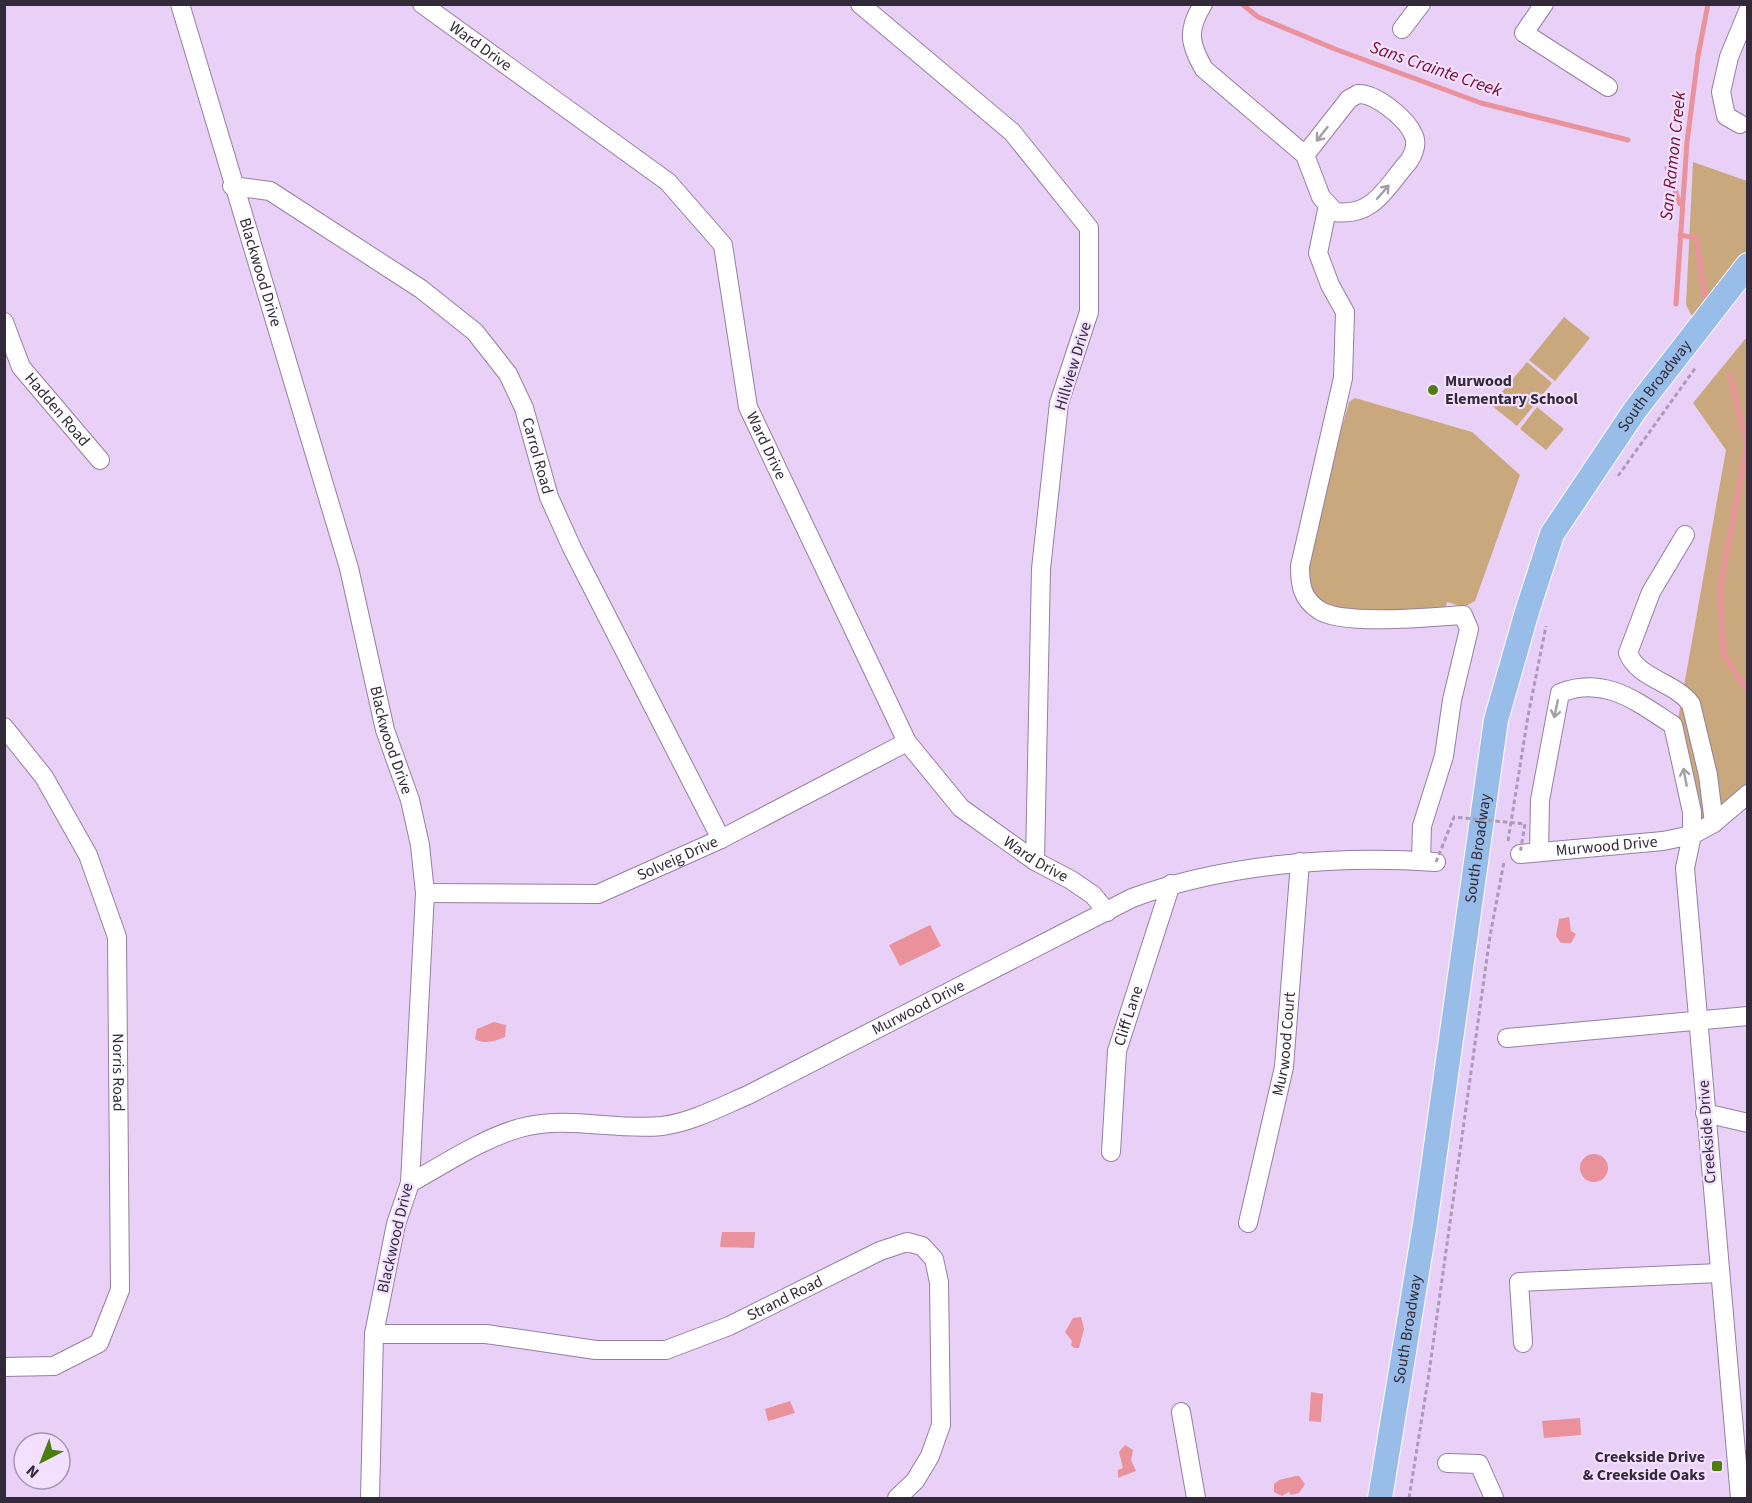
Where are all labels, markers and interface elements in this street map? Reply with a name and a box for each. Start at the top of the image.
street label: Ward Drive [444,16,516,76]
water label: Sans Crainte Creek [1367,35,1506,103]
water label: San Ramon Creek [1654,90,1692,222]
one-way arrow [1315,126,1329,141]
one-way arrow [1376,184,1389,200]
street label: Blackwood Drive [234,215,287,329]
street label: Hillview Drive [1049,319,1097,413]
street label: South Broadway [1612,335,1697,436]
street label: Hadden Road [19,368,95,451]
place label: Murwood Elementary School [1445,370,1578,410]
marker: Murwood Elementary School [1426,383,1440,397]
street label: Ward Drive [741,408,792,483]
street label: Carrol Road [516,415,559,497]
street label: Blackwood Drive [365,684,418,797]
one-way arrow [1550,699,1561,718]
one-way arrow [1679,768,1690,788]
street label: South Broadway [1459,792,1497,905]
street label: Solveig Drive [633,831,721,886]
street label: Ward Drive [999,831,1072,888]
street label: Murwood Drive [1555,831,1658,862]
street label: Murwood Drive [868,975,969,1041]
street label: Cliff Lane [1108,983,1148,1049]
street label: Murwood Court [1267,991,1301,1098]
street label: Norris Road [107,1033,129,1112]
street label: Creekside Drive [1692,1079,1722,1184]
street label: Blackwood Drive [372,1181,418,1295]
street label: Strand Road [743,1270,827,1326]
street label: South Broadway [1388,1272,1428,1386]
north arrow [12,1431,72,1491]
place label: Creekside Drive & Creekside Oaks [1583,1446,1705,1486]
marker: Creekside Drive & Creekside Oaks [1710,1459,1724,1473]
text: N [21,1460,44,1483]

